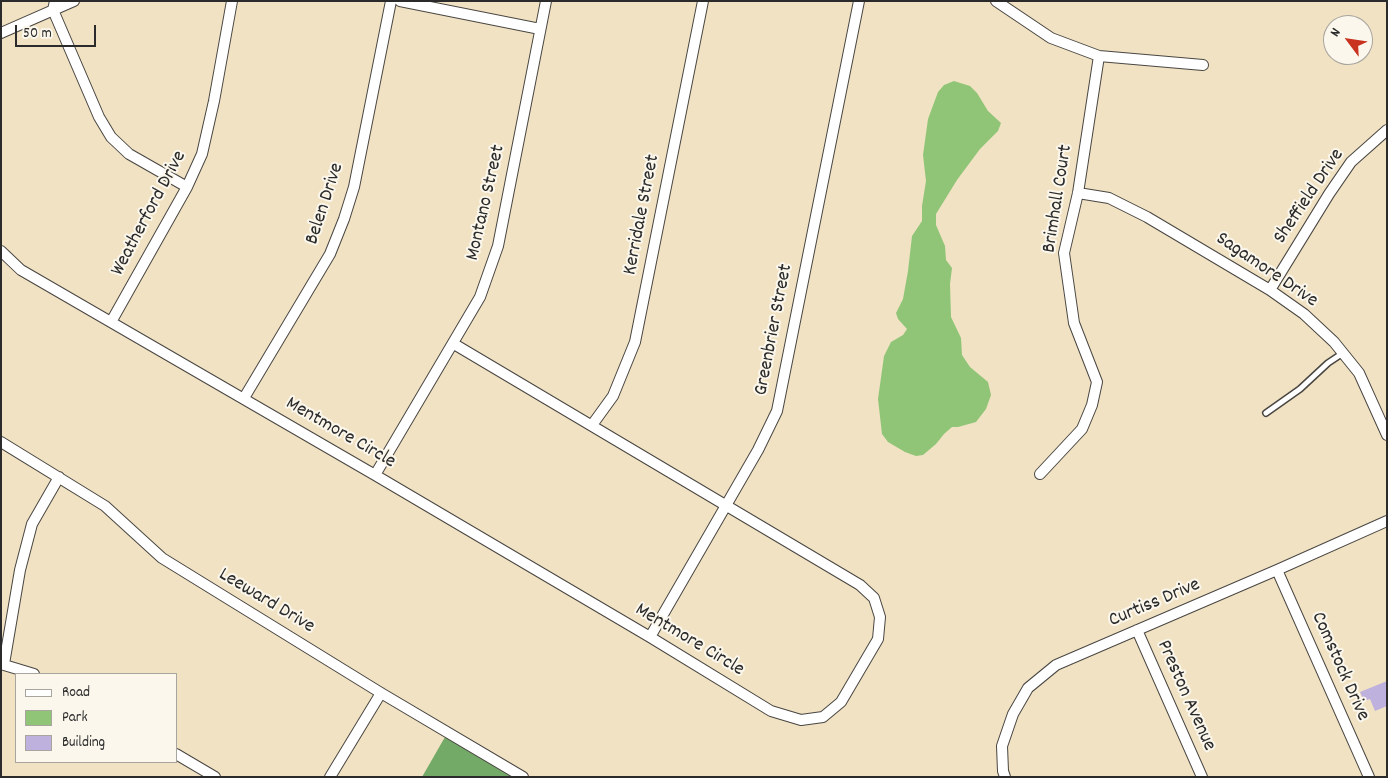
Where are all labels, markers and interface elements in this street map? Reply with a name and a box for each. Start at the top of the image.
scale bar [18,15,99,47]
north arrow [1323,15,1373,65]
text: 50 m [23,23,52,45]
text: N [1326,25,1346,41]
street label: Montano Street [462,143,512,263]
street label: Brimhall Court [1039,143,1079,255]
street label: Sheffield Drive [1269,145,1351,249]
street label: Weatherford Drive [107,147,193,281]
street label: Kerridale Street [620,153,666,277]
street label: Belen Drive [302,160,350,248]
street label: Sagamore Drive [1210,228,1322,314]
street label: Greenbrier Street [750,262,800,398]
street label: Mentmore Circle [281,393,399,475]
street label: Leeward Drive [214,564,318,640]
street label: Curtiss Drive [1106,574,1204,634]
street label: Mentmore Circle [630,599,748,683]
street label: Comstock Drive [1304,609,1374,725]
street label: Preston Avenue [1150,637,1220,755]
legend [15,673,178,763]
text: Road [62,682,90,704]
text: Park [62,707,88,729]
text: Building [62,732,105,754]

